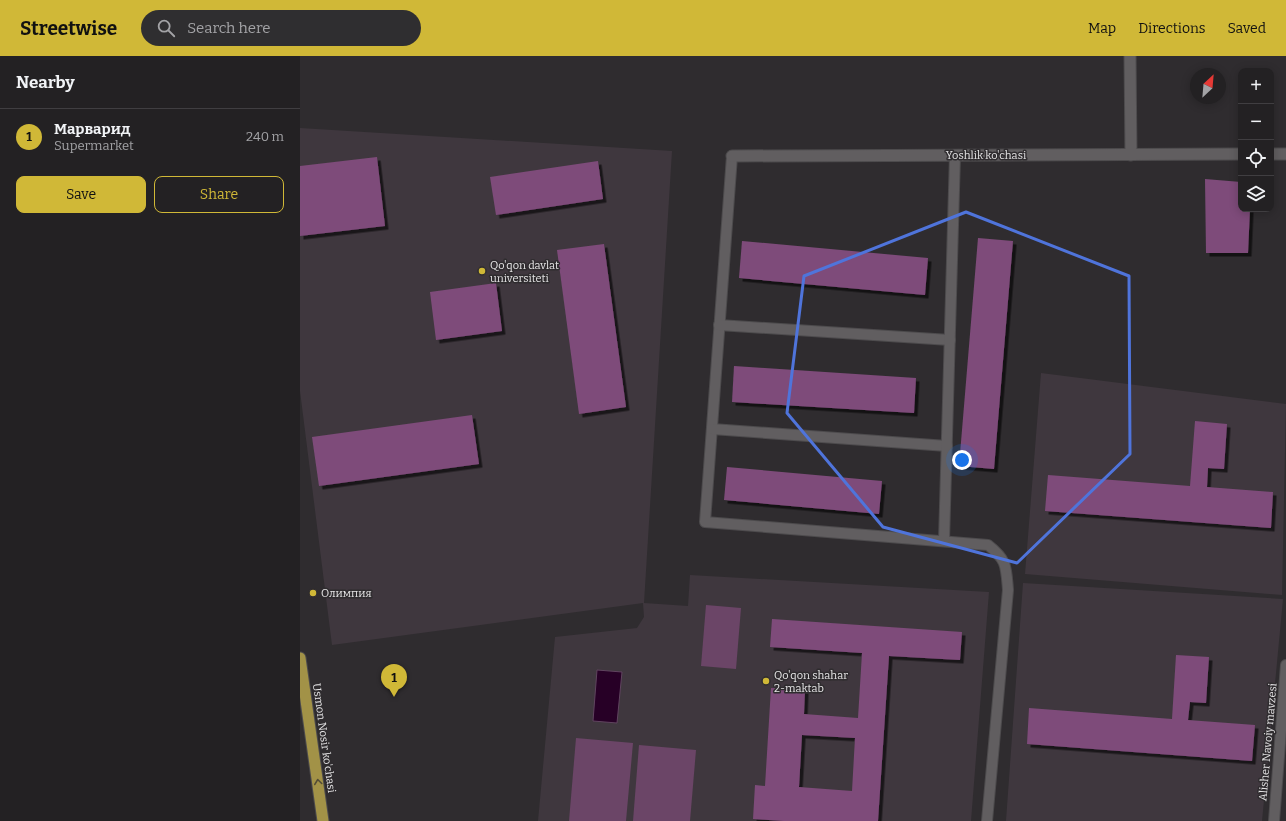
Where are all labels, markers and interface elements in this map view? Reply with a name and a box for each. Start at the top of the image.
search box [141,10,421,46]
text: Streetwise [20,17,117,40]
icon: search [155,17,177,39]
text: Search here [187,19,270,37]
text: Map [1088,20,1116,37]
text: Directions [1138,20,1206,37]
text: Saved [1228,20,1266,37]
north arrow [1190,68,1226,104]
map controls [1238,68,1274,212]
button: + [1238,68,1274,104]
text: Nearby [16,72,75,93]
button: − [1238,104,1274,140]
text: Марварид [54,120,130,138]
text: 1 [26,129,32,144]
text: 240 m [246,129,284,144]
text: Supermarket [54,138,134,153]
button: locate [1238,140,1274,176]
street label: Yoshlik ko'chasi [946,149,1027,162]
button: Save [16,176,146,213]
button: Share [154,176,284,213]
button: layers [1238,176,1274,212]
place label: Qo'qon davlat universiteti [490,259,559,285]
marker: Qo'qon davlat universiteti [477,266,487,276]
your location [952,450,972,470]
place label: Олимпия [321,587,372,600]
marker: Олимпия [308,588,318,598]
pin: 1 [381,664,407,697]
place label: Qo'qon shahar 2-maktab [774,669,848,695]
marker: Qo'qon shahar 2-maktab [761,676,771,686]
street label: Usmon Nosir ko'chasi [310,682,338,794]
street label: Alisher Navoiy mavzesi [1256,682,1280,802]
one-way arrow [313,779,322,785]

